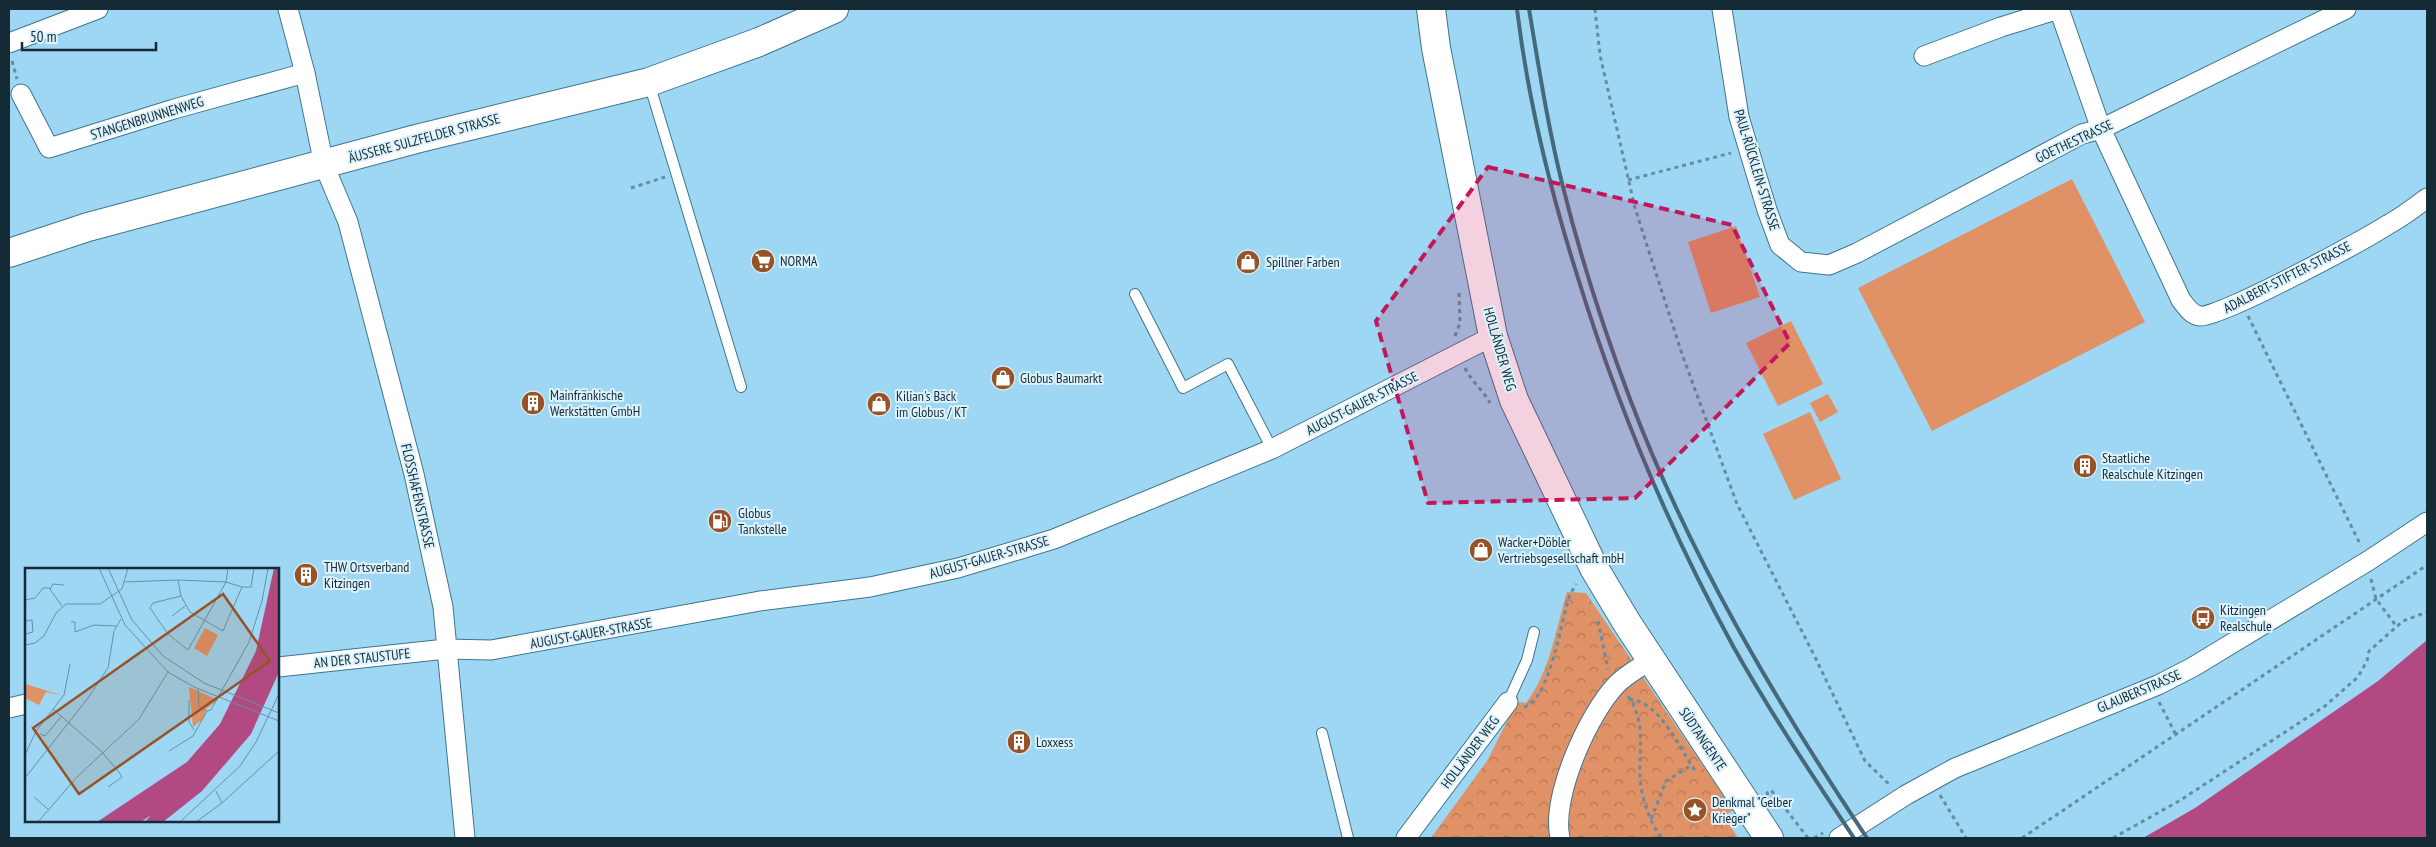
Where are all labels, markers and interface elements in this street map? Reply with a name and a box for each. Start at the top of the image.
scale bar [22,20,156,52]
text: 50 m [30,27,56,46]
street label: STANGENBRUNNENWEG [88,92,206,144]
street label: PAUL-RÜCKLEIN-STRASSE [1730,107,1784,233]
street label: ÄUSSERE SULZFELDER STRASSE [346,109,502,167]
street label: GOETHESTRASSE [2032,115,2116,167]
street label: ADALBERT-STIFTER-STRASSE [2220,237,2354,317]
supermarket icon: NORMA [750,248,776,274]
shop icon: Spillner Farben [1235,249,1261,275]
place label: NORMA [780,252,818,270]
place label: Spillner Farben [1266,253,1340,271]
street label: HOLLÄNDER WEG [1479,305,1521,393]
shop icon: Globus Baumarkt [990,365,1016,391]
street label: AUGUST-GAUER-STRASSE [1303,367,1421,439]
place label: Globus Baumarkt [1020,369,1102,387]
place label: Mainfränkische Werkstätten GmbH [550,386,640,420]
place label: Kilian's Bäck im Globus / KT [896,387,968,421]
building icon: Mainfränkische Werkstätten GmbH [520,390,546,416]
shop icon: Kilian's Bäck im Globus / KT [866,391,892,417]
street label: FLOSSHAFENSTRASSE [397,442,439,550]
place label: Staatliche Realschule Kitzingen [2102,449,2203,483]
building icon: Staatliche Realschule Kitzingen [2072,453,2098,479]
place label: Globus Tankstelle [738,504,787,538]
fuel station icon: Globus Tankstelle [707,508,733,534]
street label: AUGUST-GAUER-STRASSE [927,531,1051,583]
place label: Wacker+Döbler Vertriebsgesellschaft mbH [1497,533,1624,567]
shop icon: Wacker+Döbler Vertriebsgesellschaft mbH [1468,537,1494,563]
place label: THW Ortsverband Kitzingen [324,558,409,592]
building icon: THW Ortsverband Kitzingen [293,562,319,588]
inset map [25,568,279,822]
place label: Kitzingen Realschule [2220,601,2272,635]
bus stop icon: Kitzingen Realschule [2190,605,2216,631]
street label: AUGUST-GAUER-STRASSE [529,613,653,653]
street label: AN DER STAUSTUFE [313,644,411,672]
street label: GLAUBERSTRASSE [2094,665,2184,717]
street label: SÜDTANGENTE [1675,704,1731,774]
street label: HOLLÄNDER WEG [1437,712,1503,792]
building icon: Loxxess [1006,729,1032,755]
place label: Loxxess [1036,733,1074,751]
place label: Denkmal "Gelber Krieger" [1712,793,1792,827]
place icon: Denkmal "Gelber Krieger" [1682,797,1708,823]

